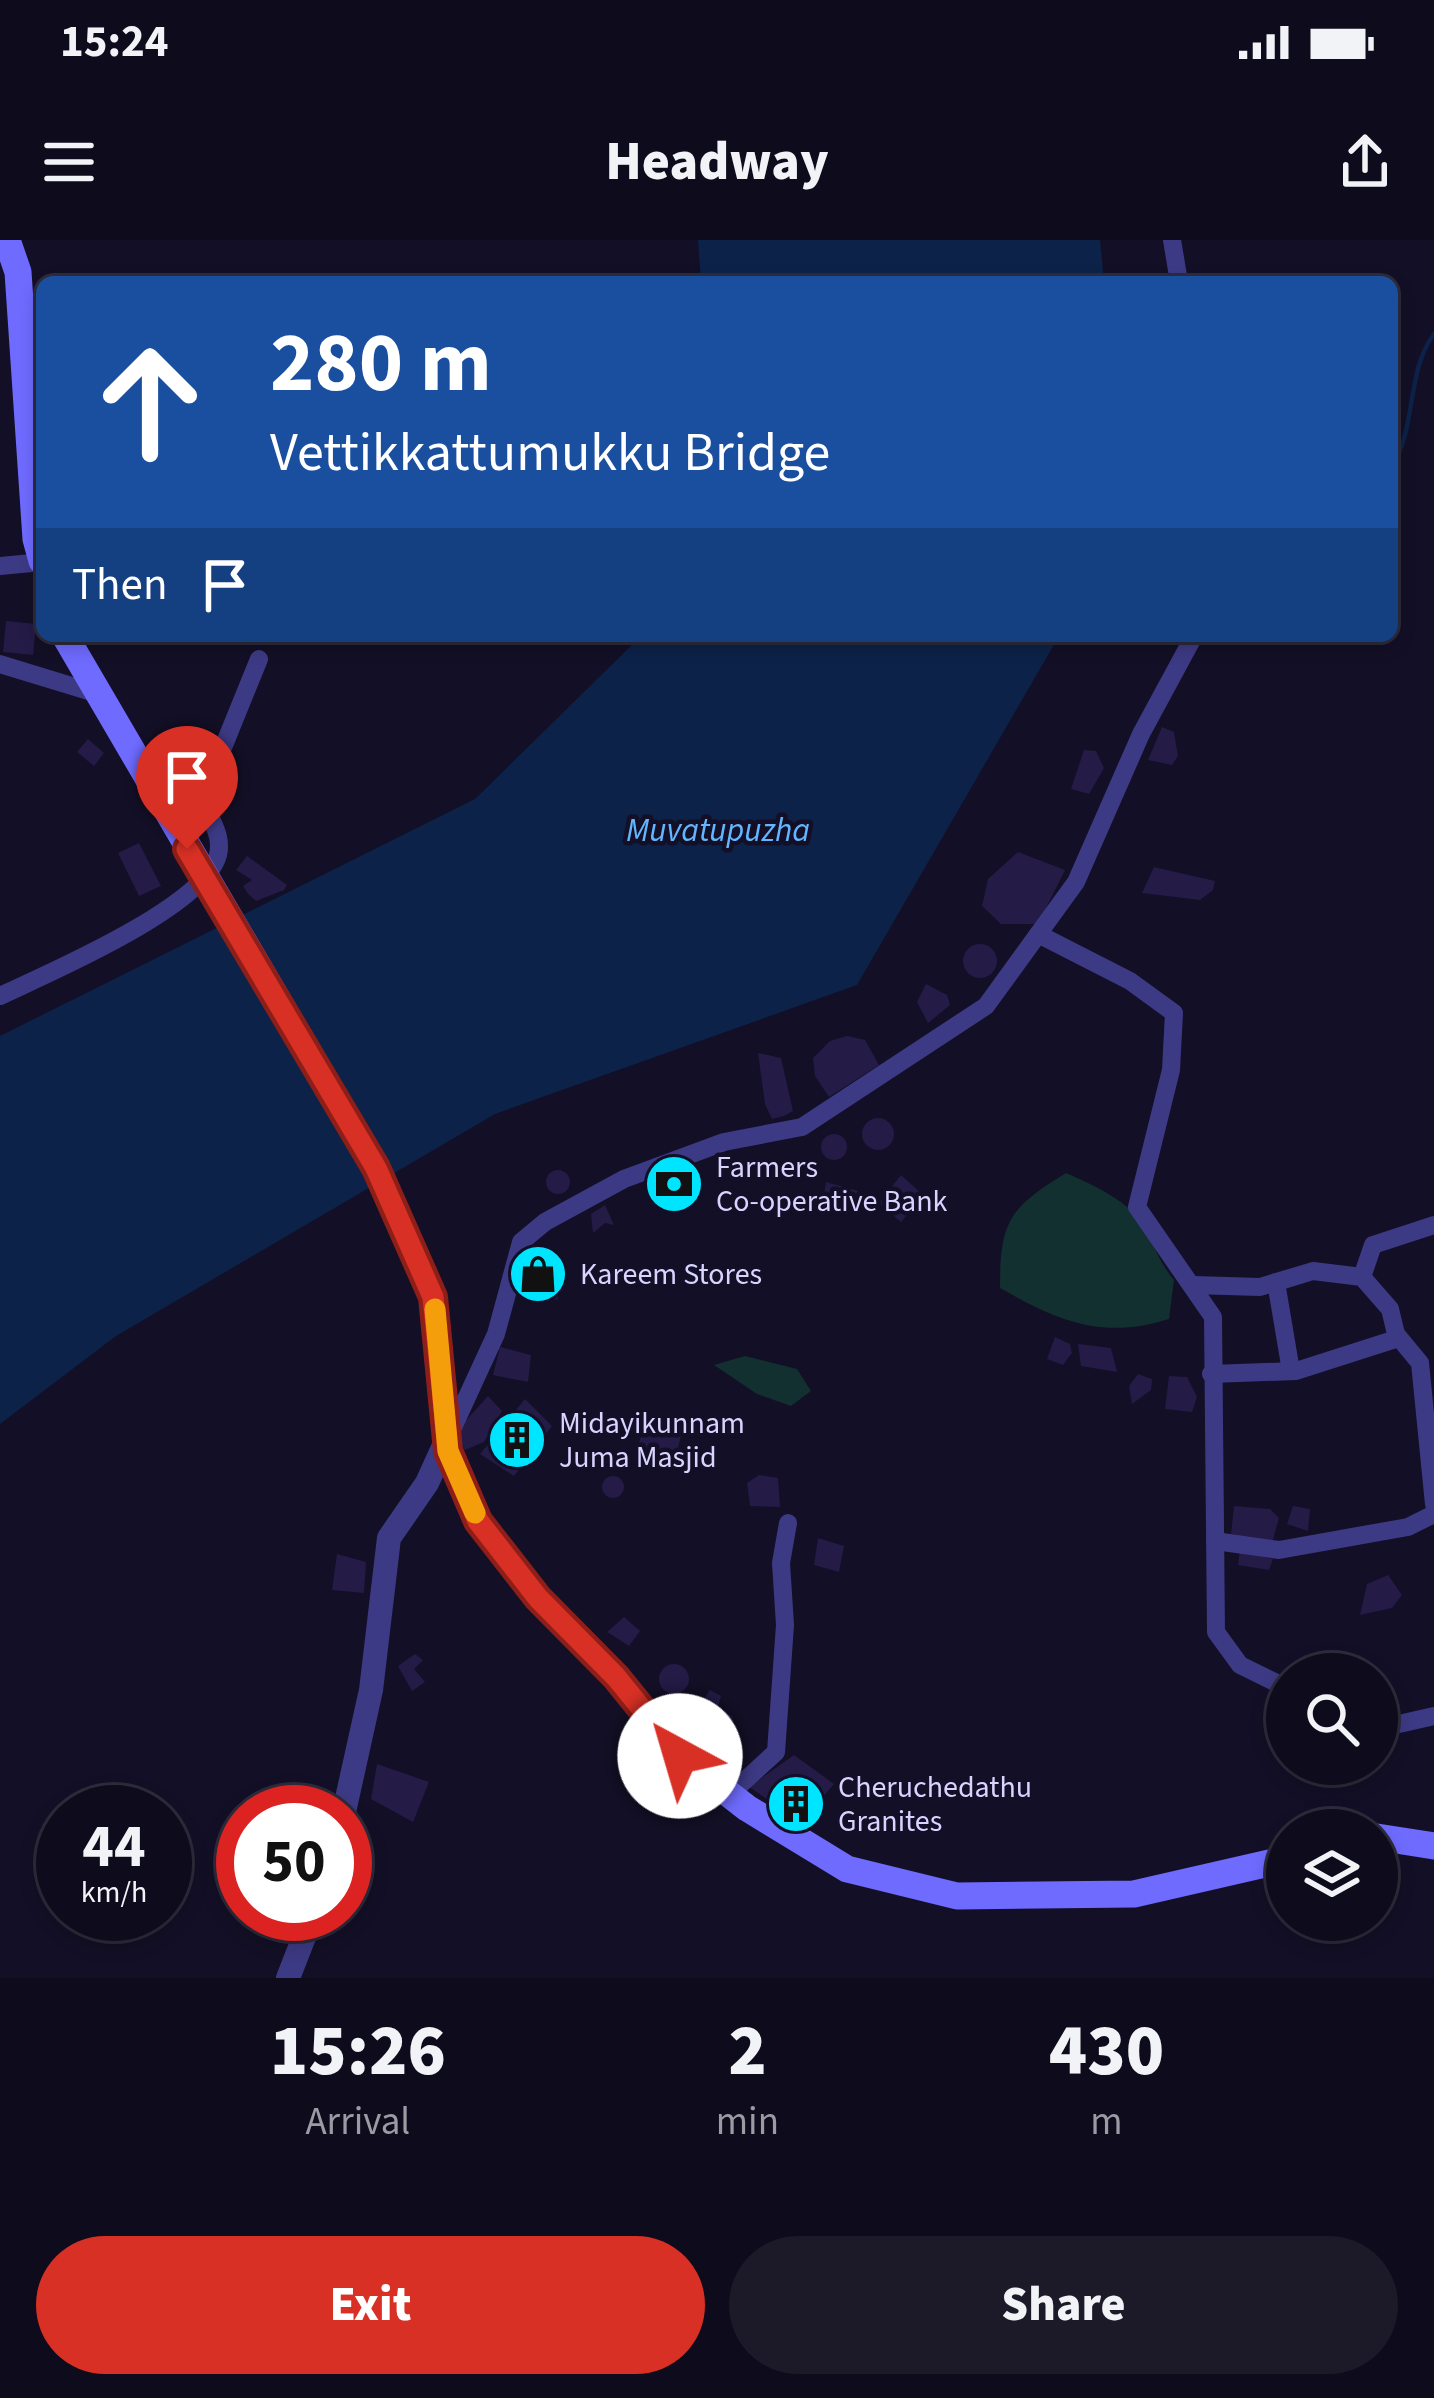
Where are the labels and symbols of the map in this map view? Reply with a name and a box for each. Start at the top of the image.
pin [136,726,238,849]
water label: Muvatupuzha [626,807,810,854]
place label: Farmers Co-operative Bank [716,1146,948,1223]
bank icon: Farmers Co-operative Bank [643,1153,705,1215]
shop icon: Kareem Stores [507,1243,569,1305]
place label: Kareem Stores [580,1253,762,1296]
place label: Midayikunnam Juma Masjid [559,1402,745,1479]
building icon: Midayikunnam Juma Masjid [486,1409,548,1471]
position arrow [617,1693,743,1819]
place label: Cheruchedathu Granites [838,1766,1032,1843]
building icon: Cheruchedathu Granites [765,1773,827,1835]
speed limit sign: 50 [216,1785,372,1941]

